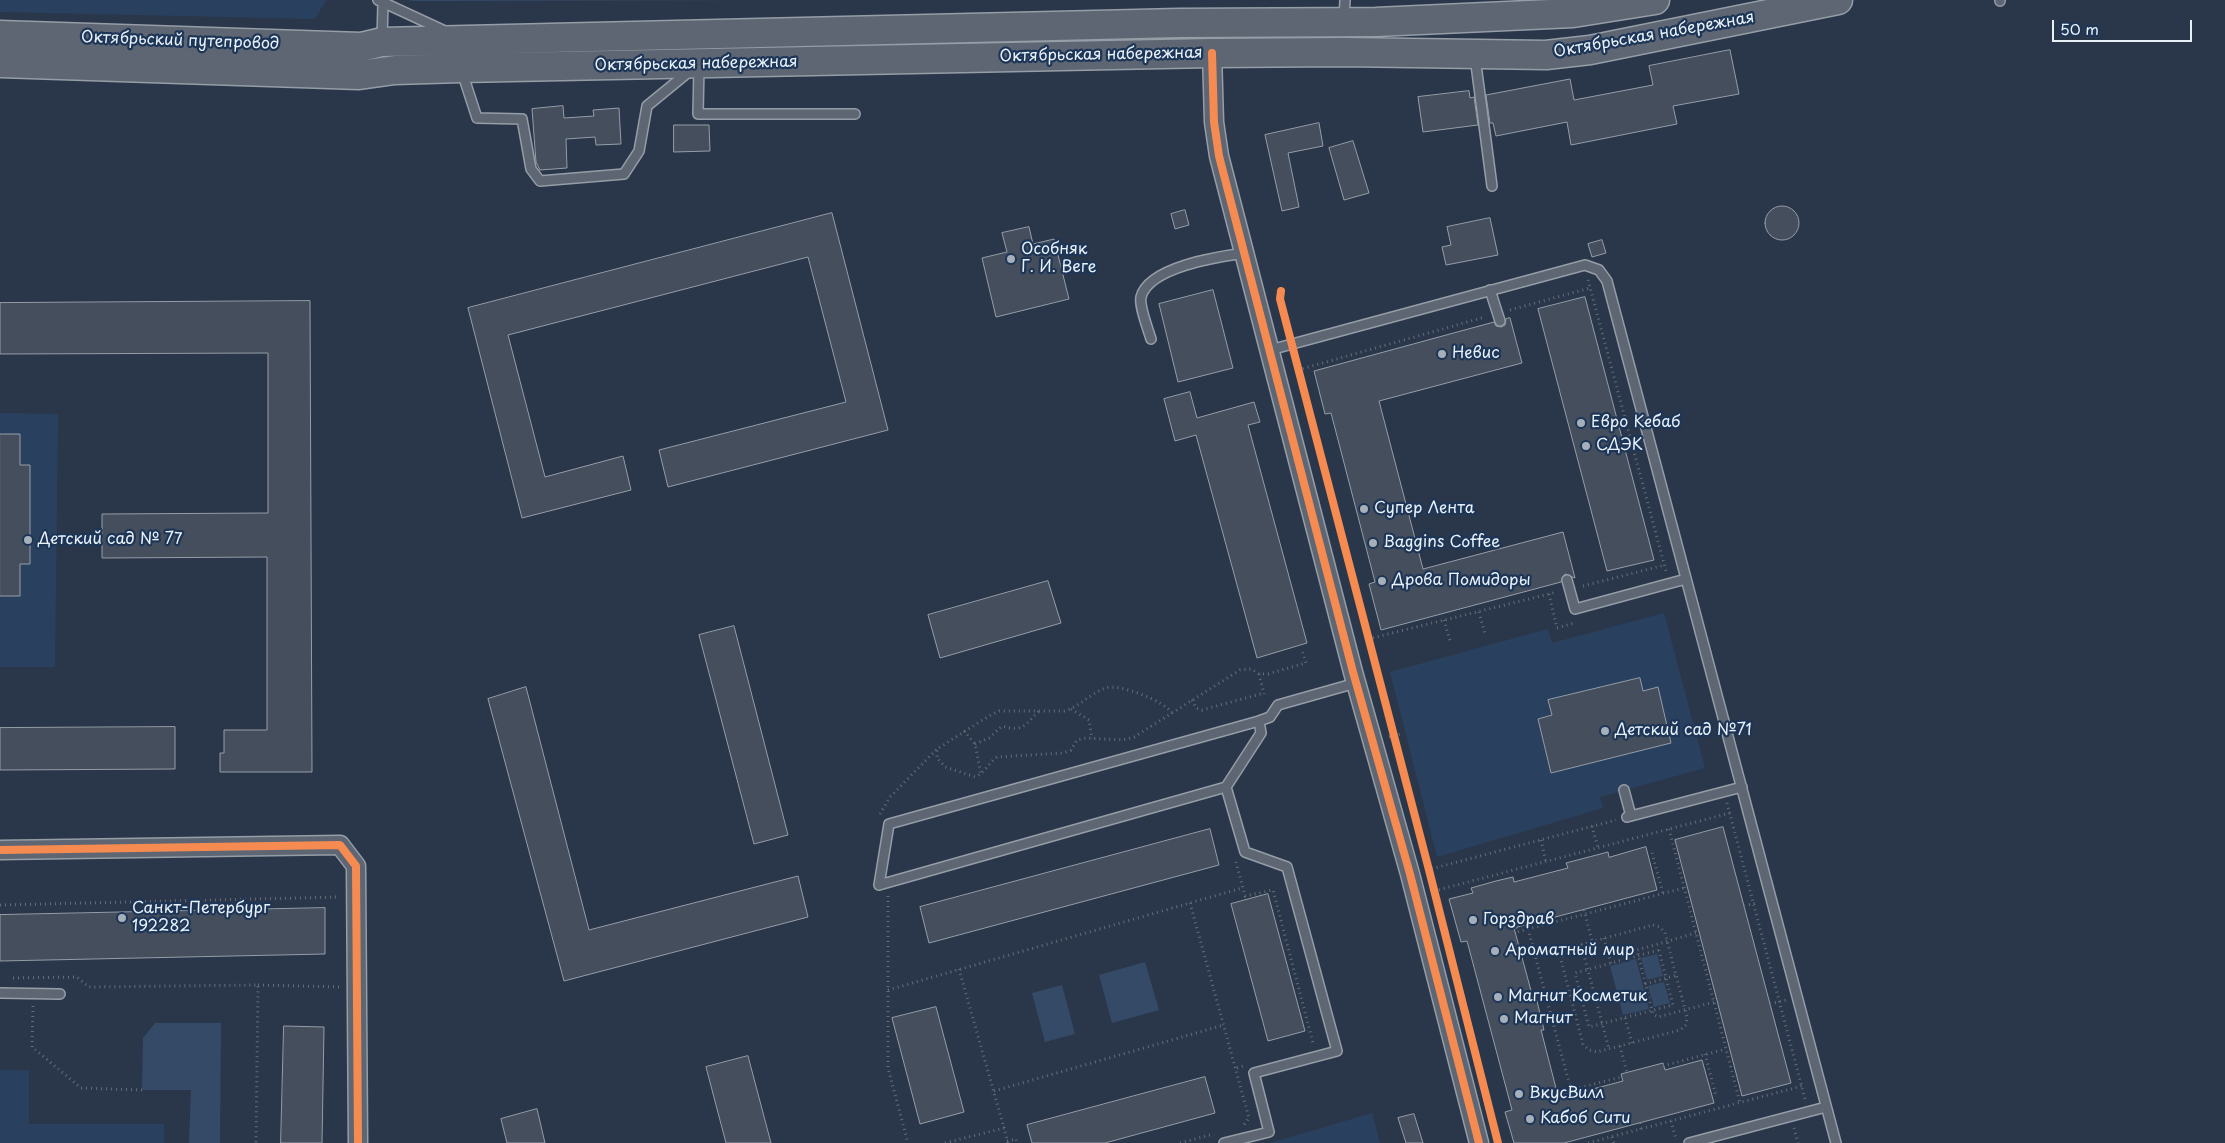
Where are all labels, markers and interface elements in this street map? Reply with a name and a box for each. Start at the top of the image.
street label: Октябрьская набережная [1552,8,1756,62]
scale bar [2055,10,2195,42]
text: 50 m [2060,17,2099,40]
street label: Октябрьский путепровод [80,28,280,54]
street label: Октябрьская набережная [999,44,1203,66]
street label: Октябрьская набережная [594,53,798,75]
place label: Особняк Г. И. Веге [1021,240,1096,278]
marker: Особняк Г. И. Веге [1005,253,1017,265]
place label: Невис [1452,344,1500,364]
marker: Невис [1436,348,1448,360]
place label: Евро Кебаб [1591,413,1680,433]
marker: Евро Кебаб [1575,417,1587,429]
place label: СДЭК [1596,436,1643,456]
marker: СДЭК [1580,440,1592,452]
place label: Супер Лента [1374,499,1474,519]
marker: Супер Лента [1358,503,1370,515]
place label: Детский сад № 77 [38,530,182,550]
place label: Baggins Coffee [1383,533,1500,553]
marker: Детский сад № 77 [22,534,34,546]
marker: Baggins Coffee [1367,537,1379,549]
place label: Дрова Помидоры [1392,571,1531,591]
marker: Дрова Помидоры [1376,575,1388,587]
place label: Детский сад №71 [1615,721,1752,741]
marker: Детский сад №71 [1599,725,1611,737]
place label: Санкт-Петербург 192282 [132,899,270,937]
place label: Горздрав [1483,910,1554,930]
marker: Санкт-Петербург 192282 [116,912,128,924]
marker: Горздрав [1467,914,1479,926]
place label: Ароматный мир [1505,941,1634,961]
marker: Ароматный мир [1489,945,1501,957]
place label: Магнит Косметик [1508,987,1647,1007]
marker: Магнит Косметик [1492,991,1504,1003]
place label: Магнит [1514,1009,1573,1029]
marker: Магнит [1498,1013,1510,1025]
place label: ВкусВилл [1529,1084,1604,1104]
marker: ВкусВилл [1513,1088,1525,1100]
place label: Кабоб Сити [1540,1109,1631,1129]
marker: Кабоб Сити [1524,1113,1536,1125]

